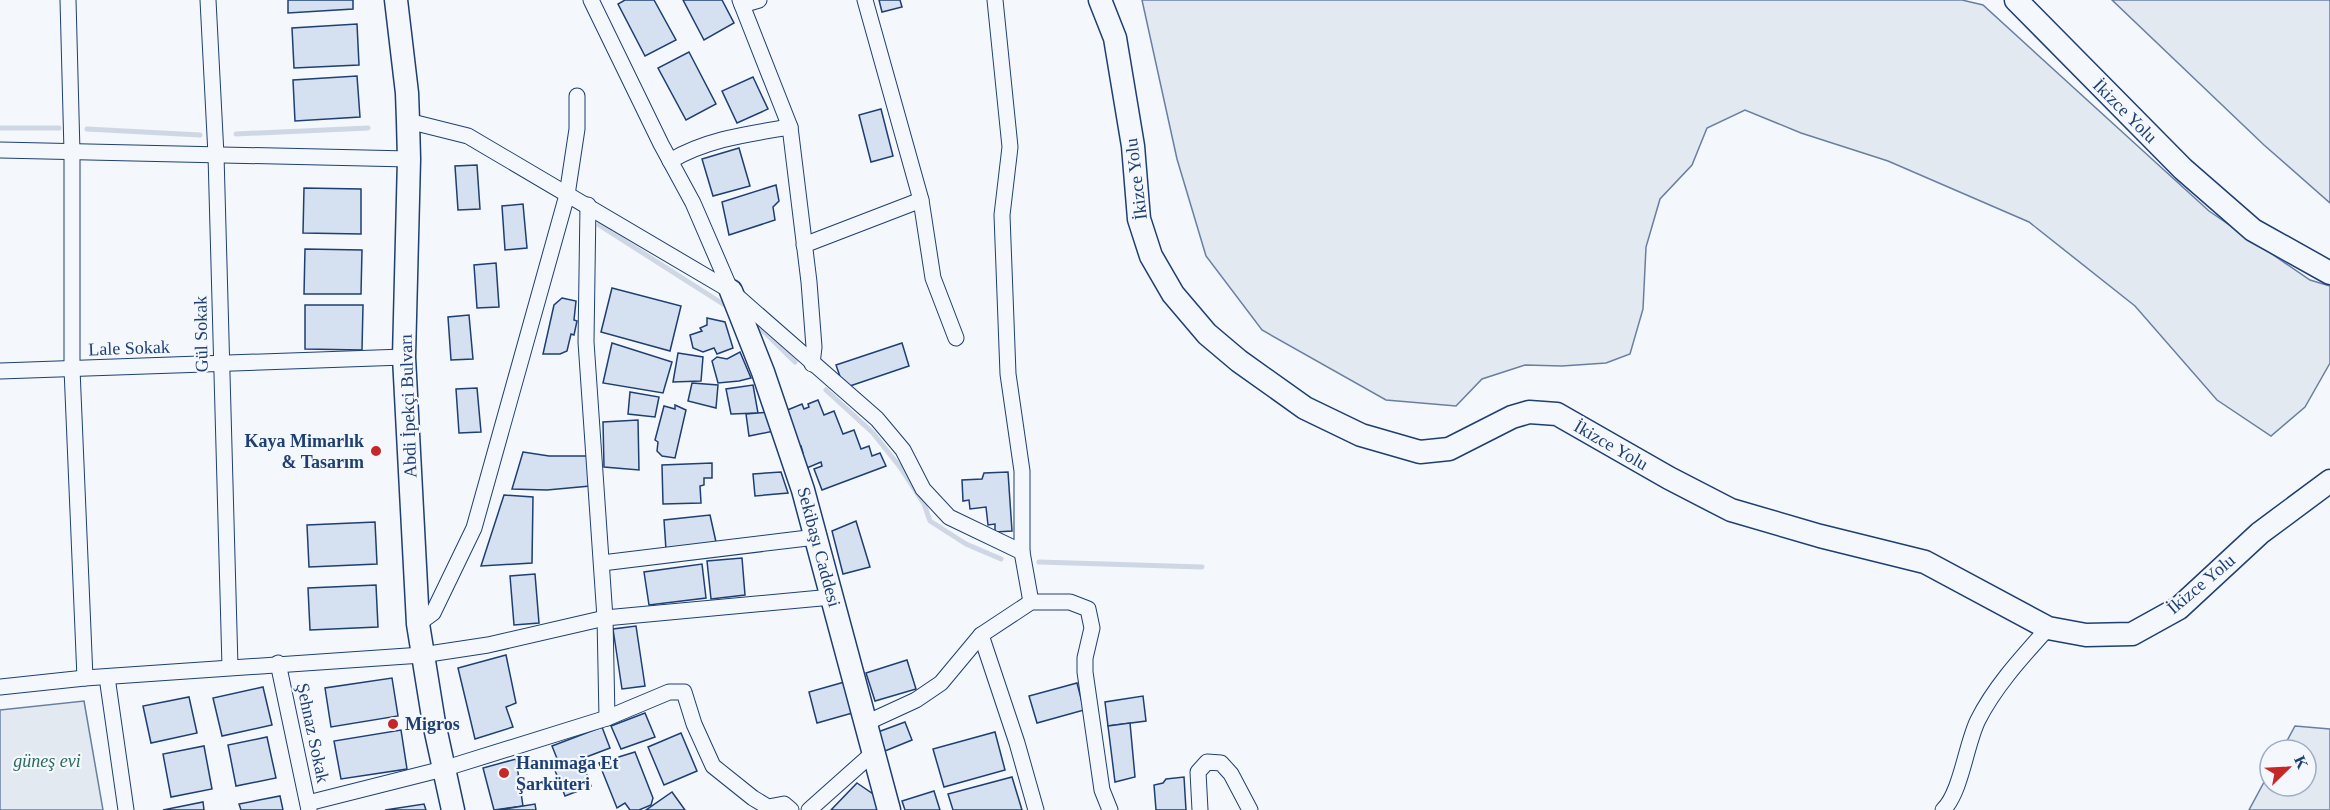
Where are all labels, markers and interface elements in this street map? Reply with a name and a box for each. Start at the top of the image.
street label: İkizce Yolu [2089,75,2161,147]
street label: İkizce Yolu [1121,137,1151,221]
street label: Gül Sokak [190,296,212,372]
street label: Abdi İpekçi Bulvarı [395,334,421,478]
street label: Lale Sokak [88,337,170,359]
street label: İkizce Yolu [1570,416,1652,474]
place label: Kaya Mimarlık & Tasarım [245,431,364,472]
marker: Kaya Mimarlık & Tasarım [369,444,383,458]
street label: Sekibaşı Caddesi [793,485,845,609]
street label: İkizce Yolu [2163,550,2239,618]
street label: Şehnaz Sokak [293,681,333,785]
place label: Migros [405,714,460,734]
marker: Migros [386,717,400,731]
north arrow [2258,738,2318,798]
park label: güneş evi [13,751,81,771]
place label: Hanımağa Et Şarküteri [516,753,619,794]
text: K [2291,753,2312,772]
marker: Hanımağa Et Şarküteri [497,766,511,780]

